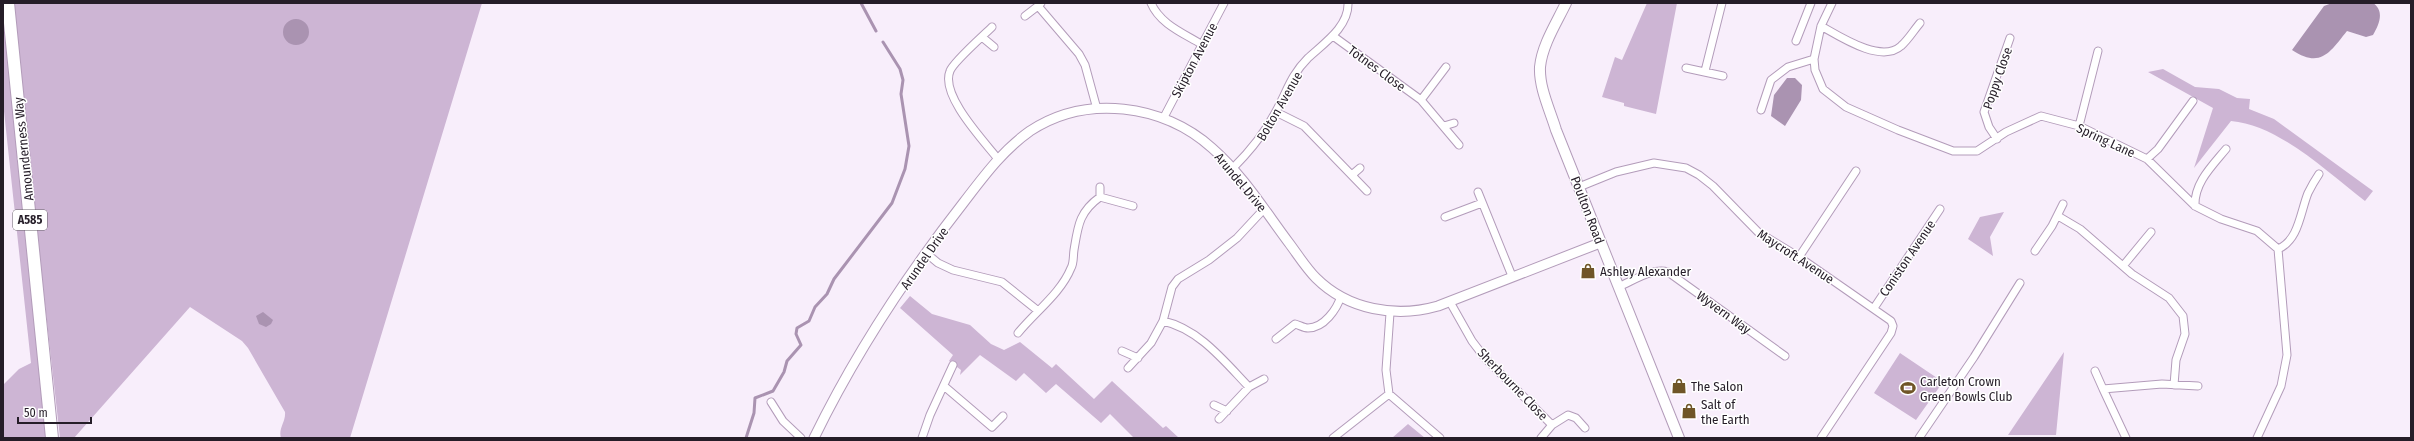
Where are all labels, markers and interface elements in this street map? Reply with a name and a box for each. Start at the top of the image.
street label: Skipton Avenue [1168,20,1220,100]
street label: Totnes Close [1345,43,1408,94]
street label: Poppy Close [1980,45,2015,111]
street label: Bolton Avenue [1254,69,1305,143]
street label: Amounderness Way [11,96,36,201]
street label: Spring Lane [2074,120,2137,160]
street label: Arundel Drive [1212,150,1270,215]
street label: Poulton Road [1568,174,1607,246]
road number: A585 [13,210,47,230]
street label: Coniston Avenue [1876,217,1938,299]
street label: Arundel Drive [897,224,951,292]
street label: Maycroft Avenue [1755,226,1837,287]
shop icon: Ashley Alexander [1579,262,1597,280]
place label: Ashley Alexander [1600,264,1691,279]
street label: Wyvern Way [1694,288,1754,337]
street label: Sherbourne Close [1474,345,1551,423]
place label: Carleton Crown Green Bowls Club [1920,374,2013,404]
shop icon: The Salon [1670,377,1688,395]
place label: The Salon [1691,379,1743,394]
sports icon: Carleton Crown Green Bowls Club [1899,379,1917,397]
place label: Salt of the Earth [1701,397,1750,427]
scale bar [18,399,91,425]
shop icon: Salt of the Earth [1680,402,1698,420]
text: 50 m [24,406,48,420]

